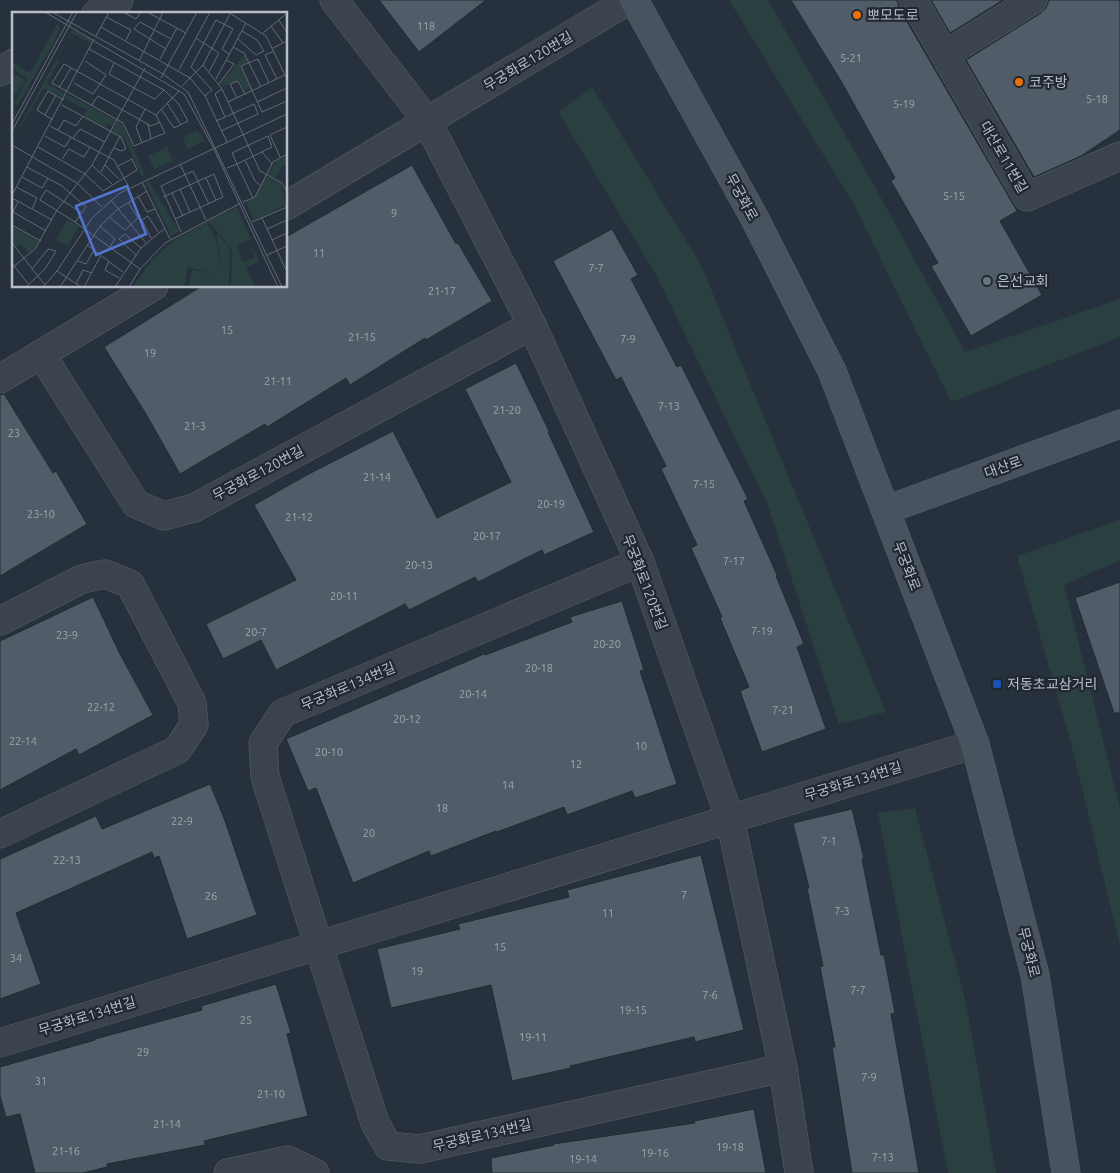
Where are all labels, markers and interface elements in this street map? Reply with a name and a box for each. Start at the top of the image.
place label: 뽀모도로 [867,7,919,23]
marker: 뽀모도로 [851,9,863,21]
inset map [12,12,288,288]
house number: 118 [417,20,435,32]
street label: 무궁화로120번길 [481,28,575,94]
house number: 5-21 [840,52,862,64]
place label: 코주방 [1029,74,1068,90]
marker: 코주방 [1013,76,1025,88]
house number: 5-18 [1086,93,1108,105]
house number: 5-19 [893,98,915,110]
street label: 대산로11번길 [977,118,1031,196]
street label: 무궁화로 [723,171,762,224]
house number: 5-15 [943,190,965,202]
house number: 9 [391,207,397,219]
house number: 11 [313,247,325,259]
house number: 7-7 [588,262,604,274]
place label: 은선교회 [997,273,1049,289]
marker: 은선교회 [981,275,993,287]
house number: 21-17 [428,285,456,297]
house number: 15 [221,324,233,336]
house number: 21-15 [348,331,376,343]
house number: 7-9 [620,333,636,345]
house number: 19 [144,347,156,359]
house number: 21-11 [264,375,292,387]
house number: 7-13 [658,400,680,412]
house number: 21-20 [493,404,521,416]
house number: 21-3 [184,420,206,432]
house number: 23 [8,427,20,439]
street label: 무궁화로120번길 [210,442,306,504]
street label: 대산로 [982,453,1024,481]
house number: 21-14 [363,471,391,483]
house number: 7-15 [693,478,715,490]
house number: 20-19 [537,498,565,510]
house number: 23-10 [27,508,55,520]
house number: 21-12 [285,511,313,523]
house number: 20-17 [473,530,501,542]
street label: 무궁화로120번길 [619,532,671,632]
street label: 무궁화로 [890,539,924,593]
house number: 7-17 [723,555,745,567]
house number: 20-13 [405,559,433,571]
house number: 20-11 [330,590,358,602]
house number: 7-19 [751,625,773,637]
house number: 20-7 [245,626,267,638]
house number: 23-9 [56,629,78,641]
house number: 20-20 [593,638,621,650]
street label: 무궁화로134번길 [298,659,398,713]
house number: 20-18 [525,662,553,674]
place label: 저동초교삼거리 [1007,676,1097,692]
marker: 저동초교삼거리 [991,678,1003,690]
house number: 20-14 [459,688,487,700]
house number: 22-12 [87,701,115,713]
house number: 7-21 [772,704,794,716]
house number: 20-12 [393,713,421,725]
house number: 22-14 [9,735,37,747]
house number: 10 [635,740,647,752]
house number: 20-10 [315,746,343,758]
house number: 12 [570,758,582,770]
street label: 무궁화로134번길 [802,759,904,803]
house number: 14 [502,779,514,791]
house number: 18 [436,802,448,814]
house number: 22-9 [171,815,193,827]
house number: 20 [363,827,375,839]
house number: 7-1 [821,835,837,847]
house number: 22-13 [53,854,81,866]
house number: 7 [681,889,687,901]
house number: 26 [205,890,217,902]
house number: 7-3 [834,905,850,917]
house number: 11 [602,907,614,919]
street label: 무궁화로 [1015,925,1043,979]
house number: 15 [494,941,506,953]
house number: 34 [10,952,22,964]
house number: 19 [411,965,423,977]
house number: 7-7 [850,984,866,996]
house number: 7-6 [702,989,718,1001]
street label: 무궁화로134번길 [36,994,138,1038]
house number: 19-15 [619,1004,647,1016]
house number: 25 [240,1014,252,1026]
house number: 19-11 [519,1031,547,1043]
house number: 29 [137,1046,149,1058]
house number: 7-9 [861,1071,877,1083]
house number: 31 [35,1075,47,1087]
house number: 21-10 [257,1088,285,1100]
street label: 무궁화로134번길 [431,1116,533,1154]
house number: 21-14 [153,1118,181,1130]
house number: 19-18 [716,1141,744,1153]
house number: 21-16 [52,1145,80,1157]
house number: 19-16 [641,1147,669,1159]
house number: 7-13 [872,1151,894,1163]
house number: 19-14 [569,1153,597,1165]

